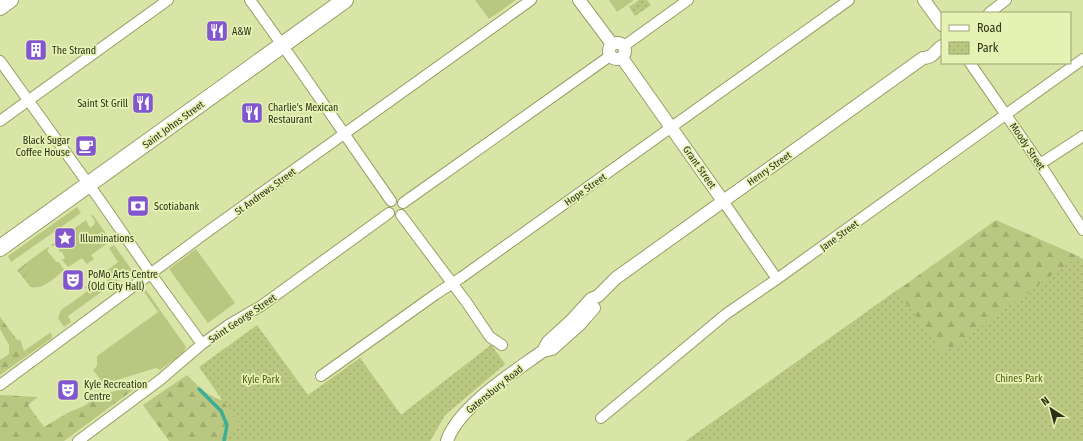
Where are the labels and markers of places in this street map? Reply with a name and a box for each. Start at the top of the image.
restaurant icon: A&W [204,18,230,44]
place label: A&W [232,26,252,38]
building icon: The Strand [23,37,49,63]
place label: The Strand [52,45,96,57]
restaurant icon: Saint St Grill [130,90,156,116]
place label: Saint St Grill [77,98,128,110]
restaurant icon: Charlie's Mexican Restaurant [239,100,265,126]
place label: Charlie's Mexican Restaurant [268,102,338,126]
cafe icon: Black Sugar Coffee House [73,133,99,159]
place label: Black Sugar Coffee House [16,135,71,159]
bank icon: Scotiabank [125,193,151,219]
place label: Scotiabank [154,201,199,213]
place icon: Illuminations [52,225,78,251]
place label: Illuminations [80,233,134,245]
theatre icon: PoMo Arts Centre (Old City Hall) [60,267,86,293]
place label: PoMo Arts Centre (Old City Hall) [88,269,158,293]
theatre icon: Kyle Recreation Centre [55,377,81,403]
place label: Kyle Recreation Centre [84,379,147,403]

